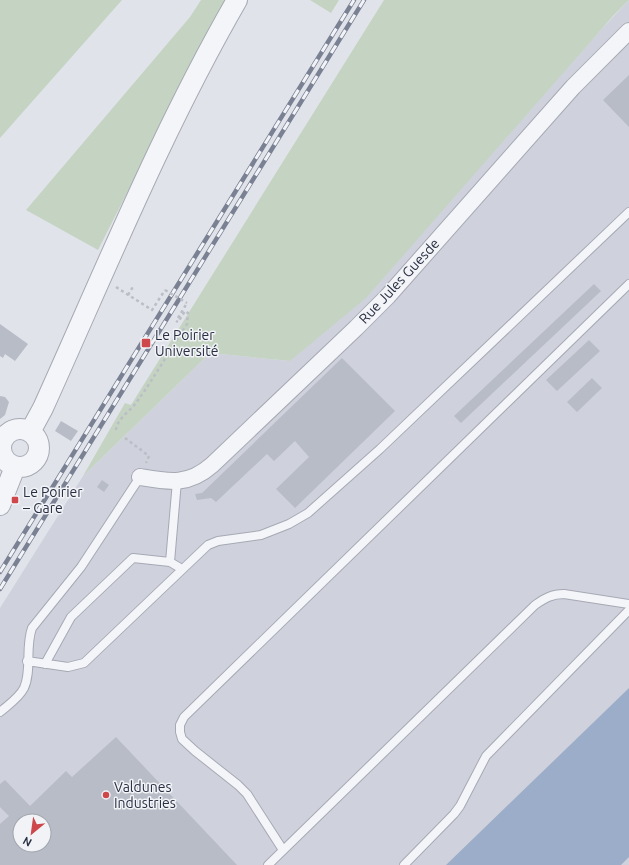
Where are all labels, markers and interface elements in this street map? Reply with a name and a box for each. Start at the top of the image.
street label: Rue Jules Guesde [356,235,442,327]
place label: Le Poirier Université [155,327,218,359]
marker: Le Poirier Université [140,337,152,349]
place label: Le Poirier – Gare [22,484,83,516]
marker: Le Poirier – Gare [10,495,20,505]
place label: Valdunes Industries [114,779,176,811]
marker: Valdunes Industries [101,790,111,800]
north arrow [12,813,52,853]
text: N [21,835,34,849]

